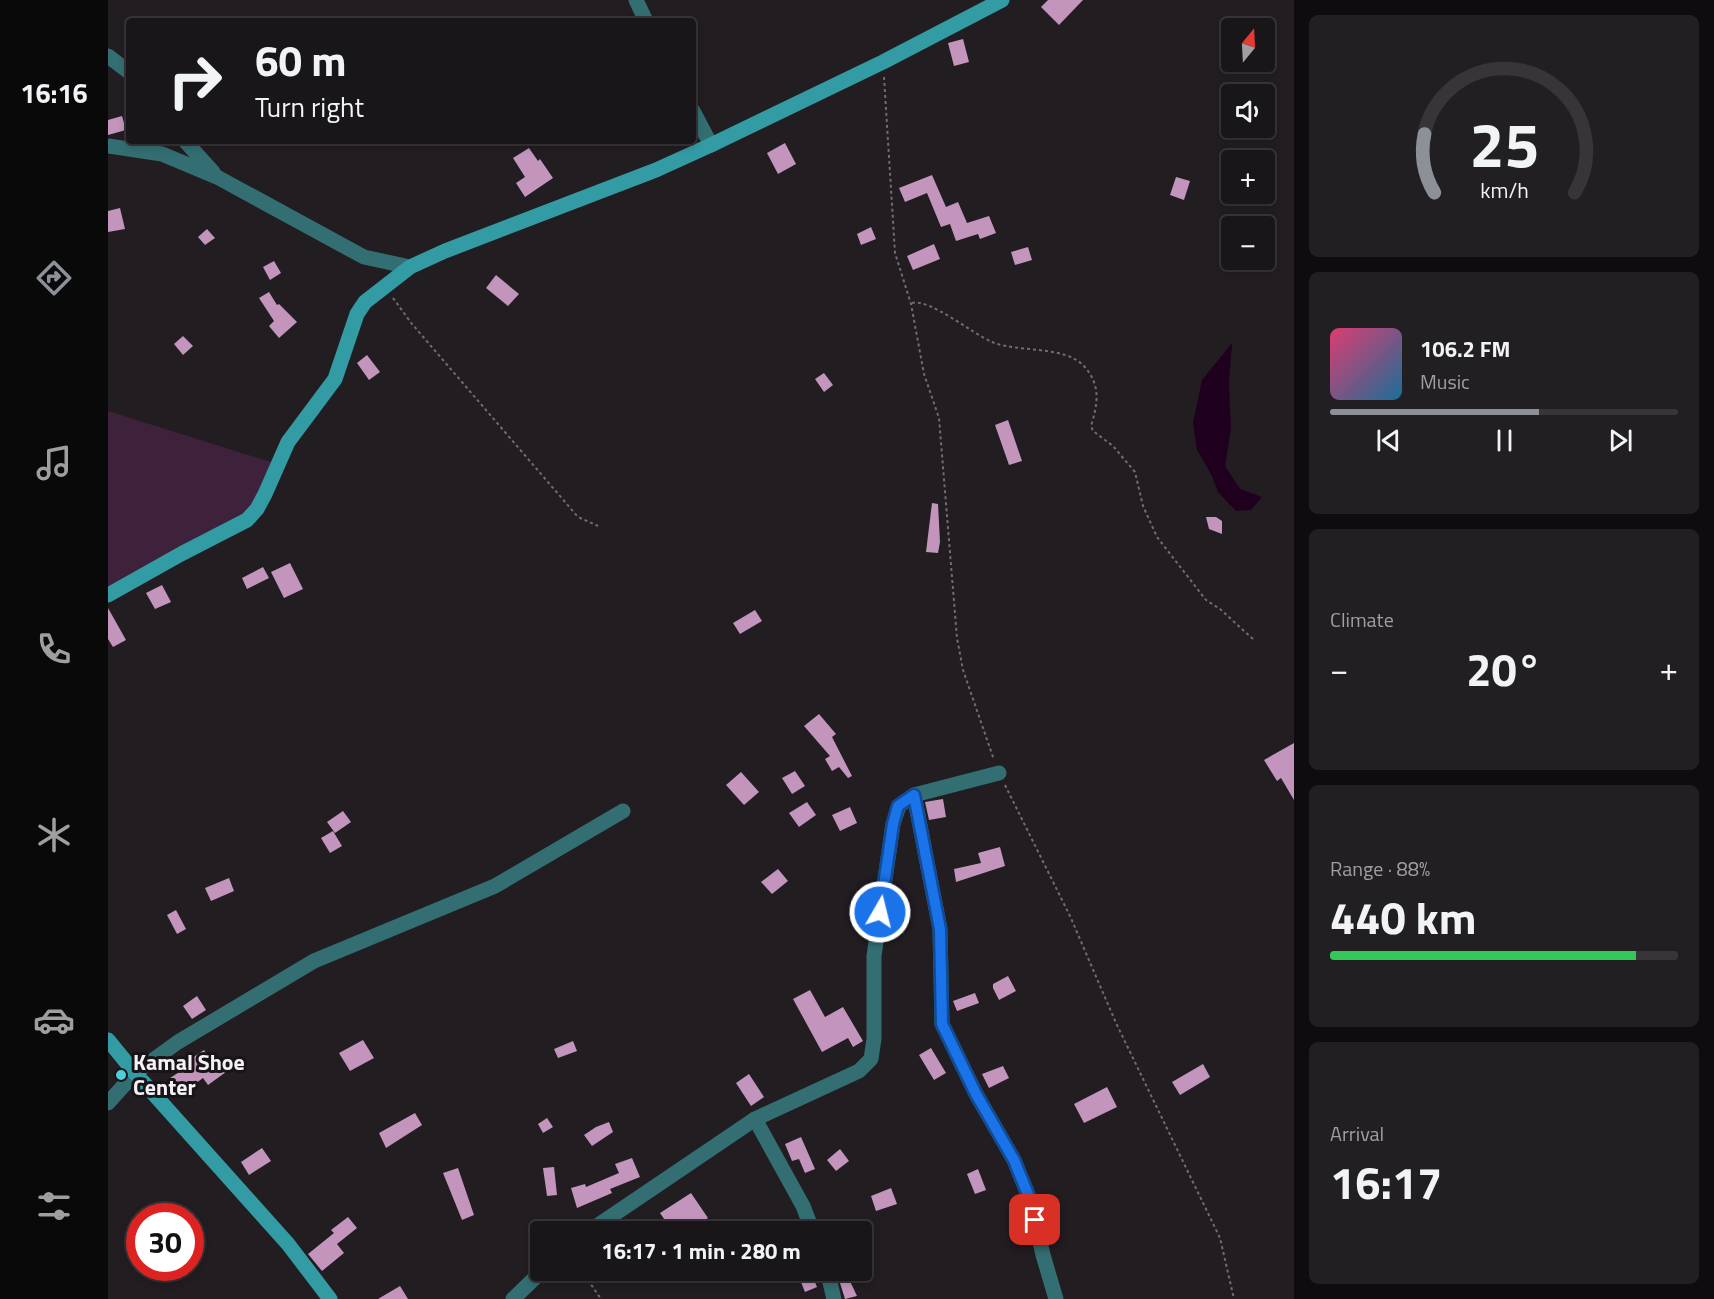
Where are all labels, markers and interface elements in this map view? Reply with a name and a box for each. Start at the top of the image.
north arrow [1221,18,1275,72]
map controls [1221,18,1275,270]
text: 60 m [255,28,347,92]
icon: right [156,42,234,120]
text: 16:16 [20,72,88,113]
button: sound [1221,84,1275,138]
text: Turn right [255,86,364,127]
text: 25 [1469,96,1539,191]
button: + [1221,150,1275,204]
text: km/h [1480,174,1528,206]
button: − [1221,216,1275,270]
icon: directions [33,257,75,299]
text: 106.2 FM [1420,332,1510,366]
text: Music [1420,366,1470,397]
icon: previous [1372,424,1405,457]
icon: pause [1488,424,1521,457]
icon: next [1604,424,1637,457]
icon: music [33,442,75,484]
text: Climate [1330,604,1394,635]
icon: phone [33,628,75,670]
text: 20° [1466,635,1542,703]
text: − [1330,644,1348,694]
text: + [1660,644,1678,694]
icon: climate [33,814,75,856]
text: Range · 88% [1330,853,1430,884]
position arrow [848,880,912,944]
text: 440 km [1330,883,1476,951]
icon: car [33,999,75,1041]
place label: Kamal Shoe Center [133,1045,245,1104]
marker: Kamal Shoe Center [114,1068,128,1082]
text: Arrival [1330,1118,1384,1149]
text: 16:17 [1330,1148,1442,1216]
icon: filters [33,1185,75,1227]
pin [1009,1194,1060,1245]
speed limit sign: 30 [126,1203,204,1281]
icon: arrive [1018,1203,1051,1236]
text: 16:17 · 1 min · 280 m [601,1234,801,1268]

